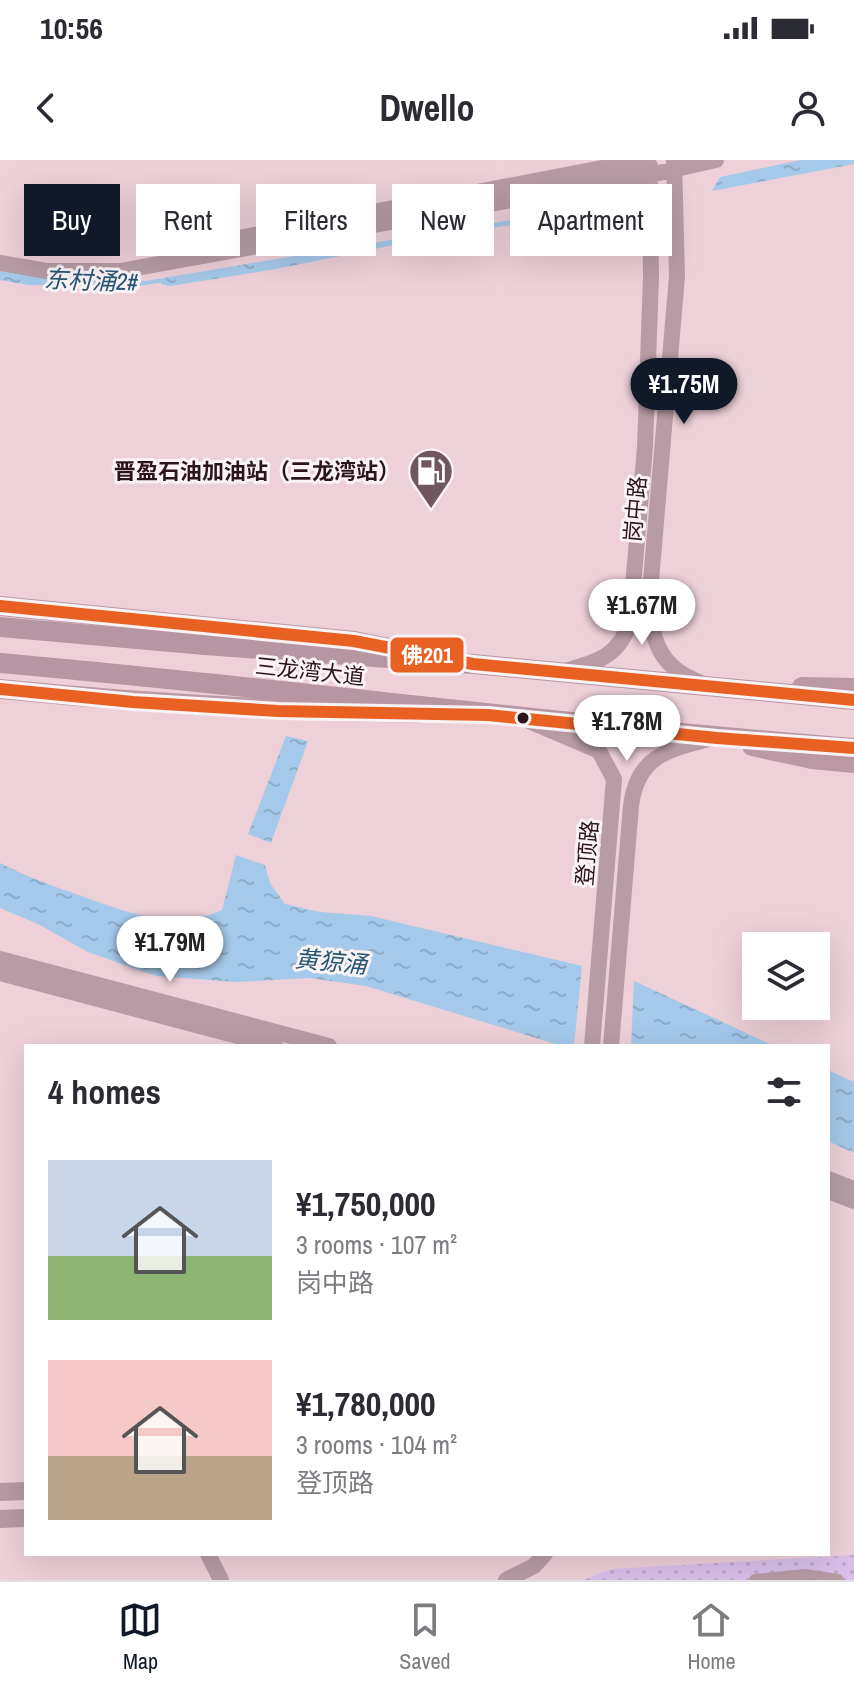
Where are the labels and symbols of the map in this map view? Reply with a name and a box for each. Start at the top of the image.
water label: 东村涌2# [44,262,139,298]
pin: ¥1.75M [619,358,749,426]
fuel station icon: 晋盈石油加油站（三龙湾站） [407,447,455,510]
place label: 晋盈石油加油站（三龙湾站） [114,456,400,486]
street label: 岗中路 [617,475,653,543]
pin: ¥1.67M [577,579,707,647]
line badge: 佛201 [389,636,465,674]
text: 佛201 [401,640,454,670]
street label: 三龙湾大道 [254,650,366,692]
pin: ¥1.78M [562,695,692,763]
unlabelled marker [515,710,531,726]
street label: 登顶路 [569,819,605,887]
pin: ¥1.79M [105,916,235,984]
water label: 黄猄涌 [294,942,371,980]

